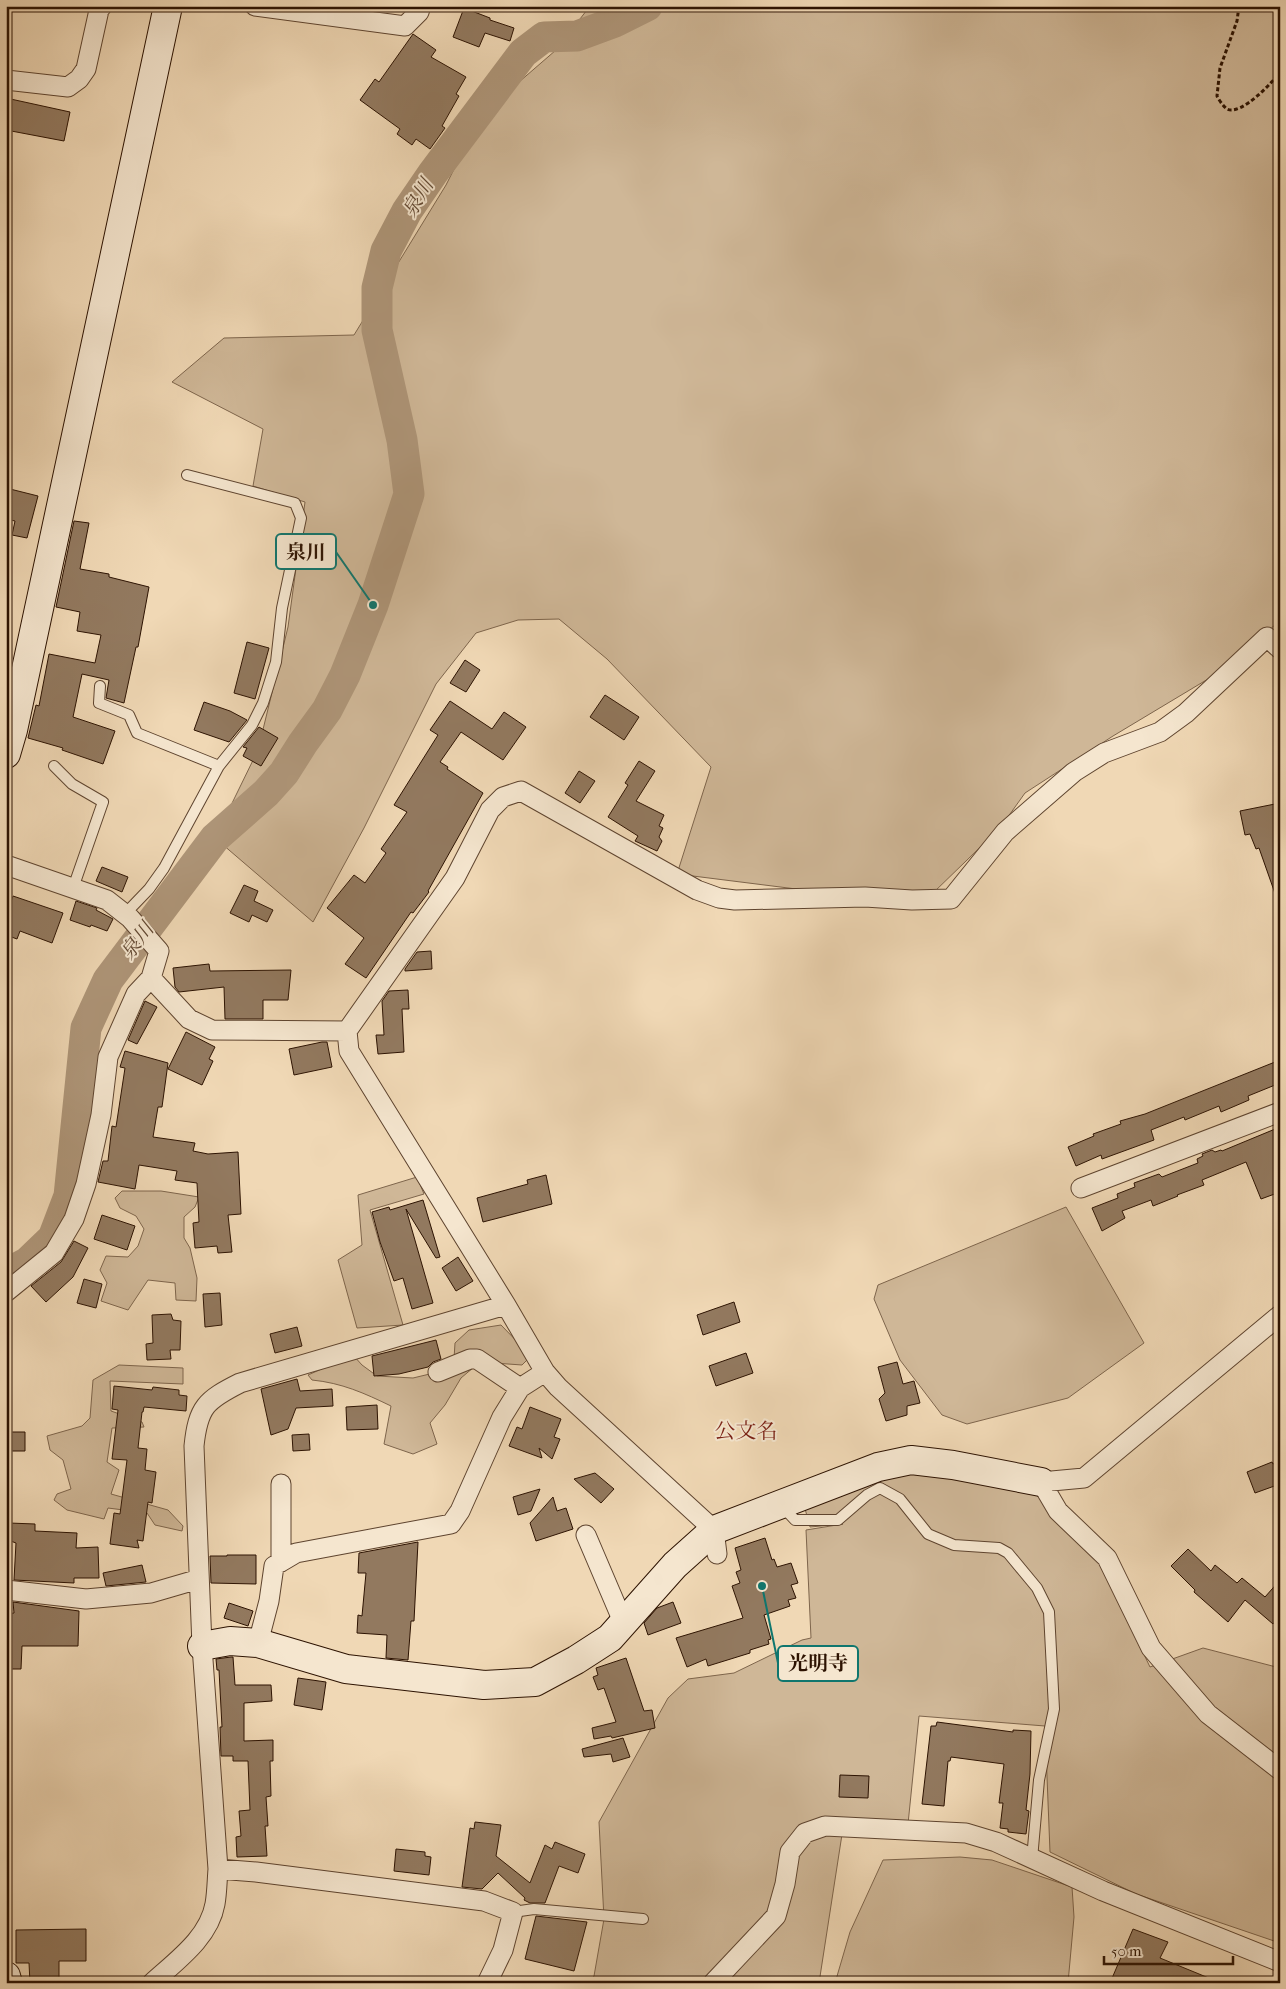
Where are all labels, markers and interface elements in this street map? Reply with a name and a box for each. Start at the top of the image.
water label: 泉川 [398,173,439,221]
callout: 泉川 [276,534,336,569]
text: 泉川 [286,541,326,564]
water label: 泉川 [116,917,159,964]
district label: 公文名 [715,1419,778,1443]
callout: 光明寺 [778,1646,858,1681]
text: 光明寺 [788,1652,848,1675]
scale bar [1104,1934,1232,1966]
text: 50 m [1111,1942,1142,1960]

